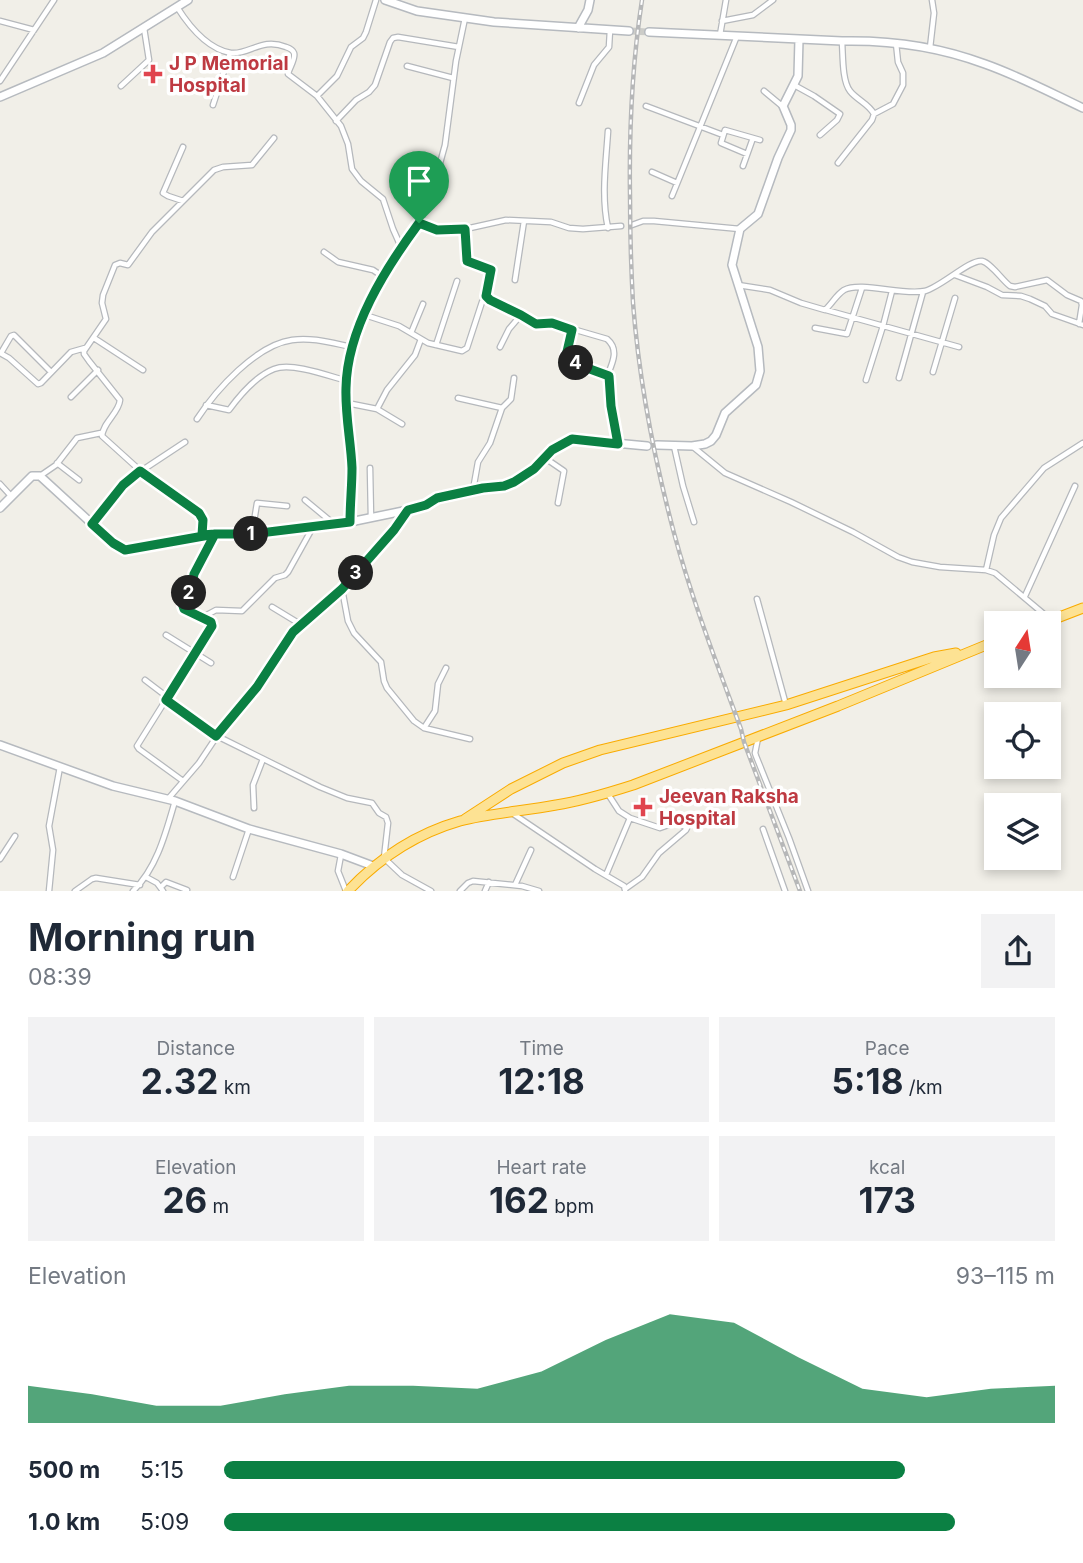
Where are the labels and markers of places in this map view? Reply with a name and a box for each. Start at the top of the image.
place label: J P Memorial Hospital [169,52,289,97]
marker: J P Memorial Hospital [143,64,163,84]
pin [389,151,449,223]
pin: 4 [558,346,594,380]
pin: 1 [233,516,268,552]
pin: 3 [338,556,374,590]
pin: 2 [172,576,206,610]
place label: Jeevan Raksha Hospital [659,785,799,830]
marker: Jeevan Raksha Hospital [633,797,653,817]

